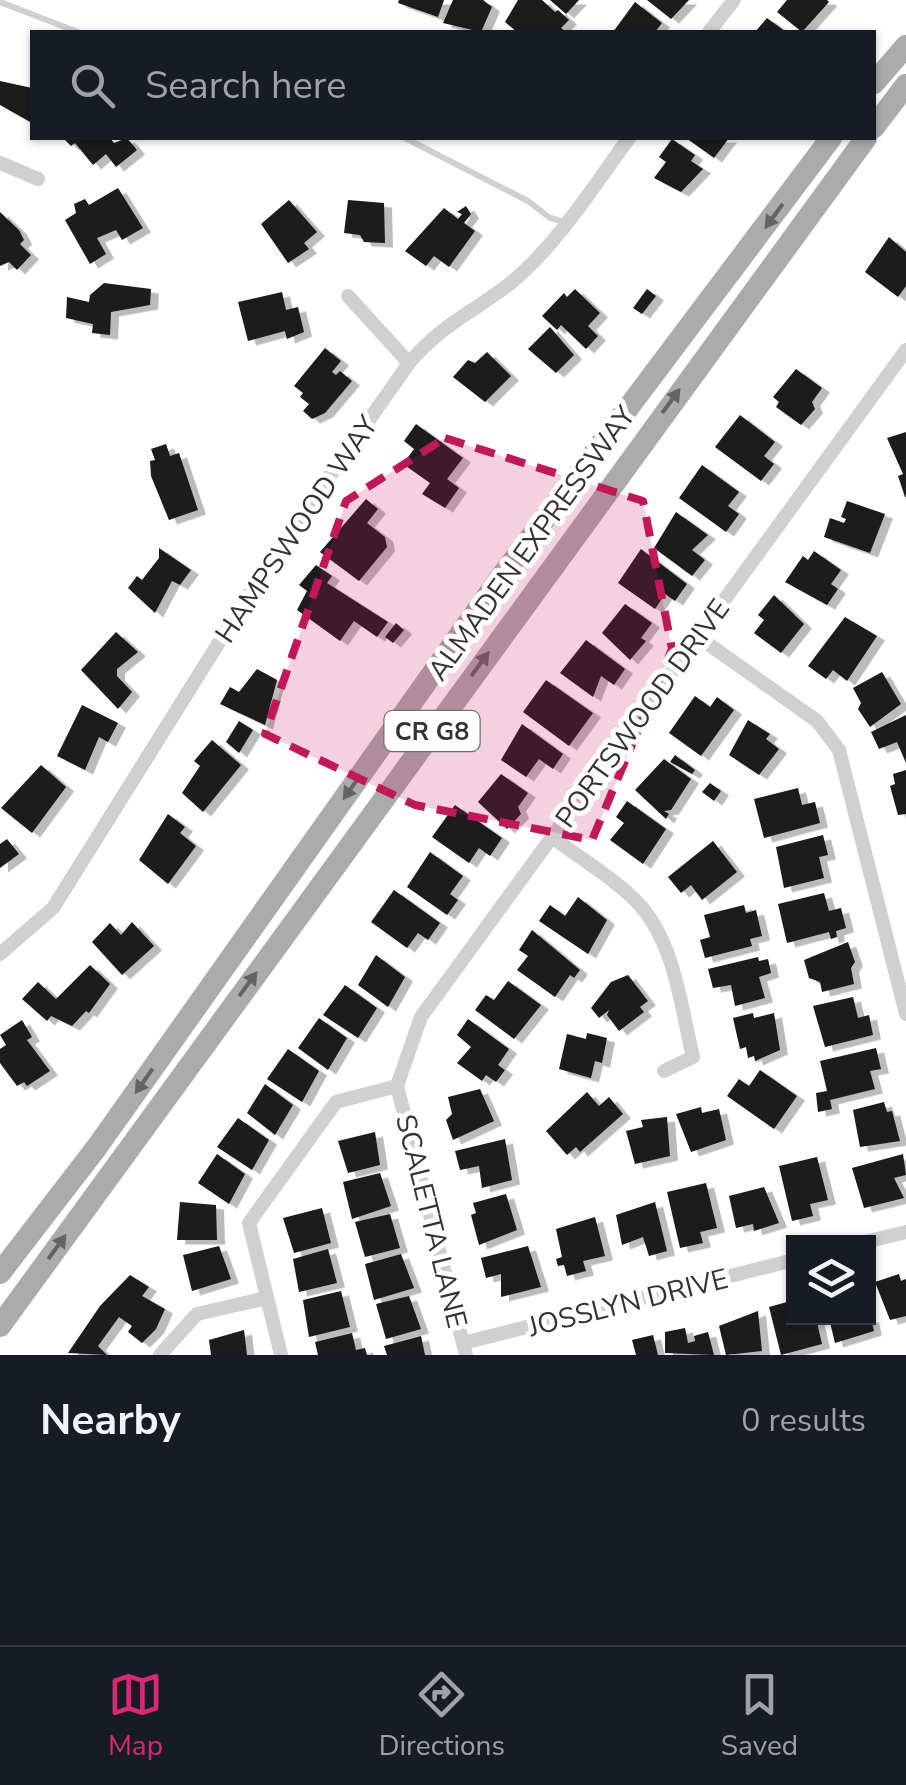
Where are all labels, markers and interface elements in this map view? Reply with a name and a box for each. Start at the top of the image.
search box [30,30,876,140]
icon: search [65,58,120,113]
text: Search here [145,60,346,111]
one-way arrow [764,203,784,229]
one-way arrow [660,388,680,414]
street label: ALMADEN EXPRESSWAY [419,398,645,688]
street label: HAMPSWOOD WAY [207,408,388,651]
street label: PORTSWOOD DRIVE [547,592,739,836]
one-way arrow [470,651,489,677]
road number: CR G8 [384,711,480,751]
one-way arrow [343,774,362,800]
one-way arrow [238,971,258,997]
one-way arrow [135,1068,154,1094]
street label: SCALETTA LANE [386,1111,476,1332]
one-way arrow [47,1234,67,1260]
map controls [786,1235,876,1325]
button: layers [786,1235,876,1325]
street label: JOSSLYN DRIVE [524,1260,732,1346]
text: Nearby [40,1392,181,1449]
text: 0 results [741,1399,866,1442]
tab: Map [108,1667,163,1765]
tab: Directions [379,1667,505,1765]
tab: Saved [721,1667,798,1765]

